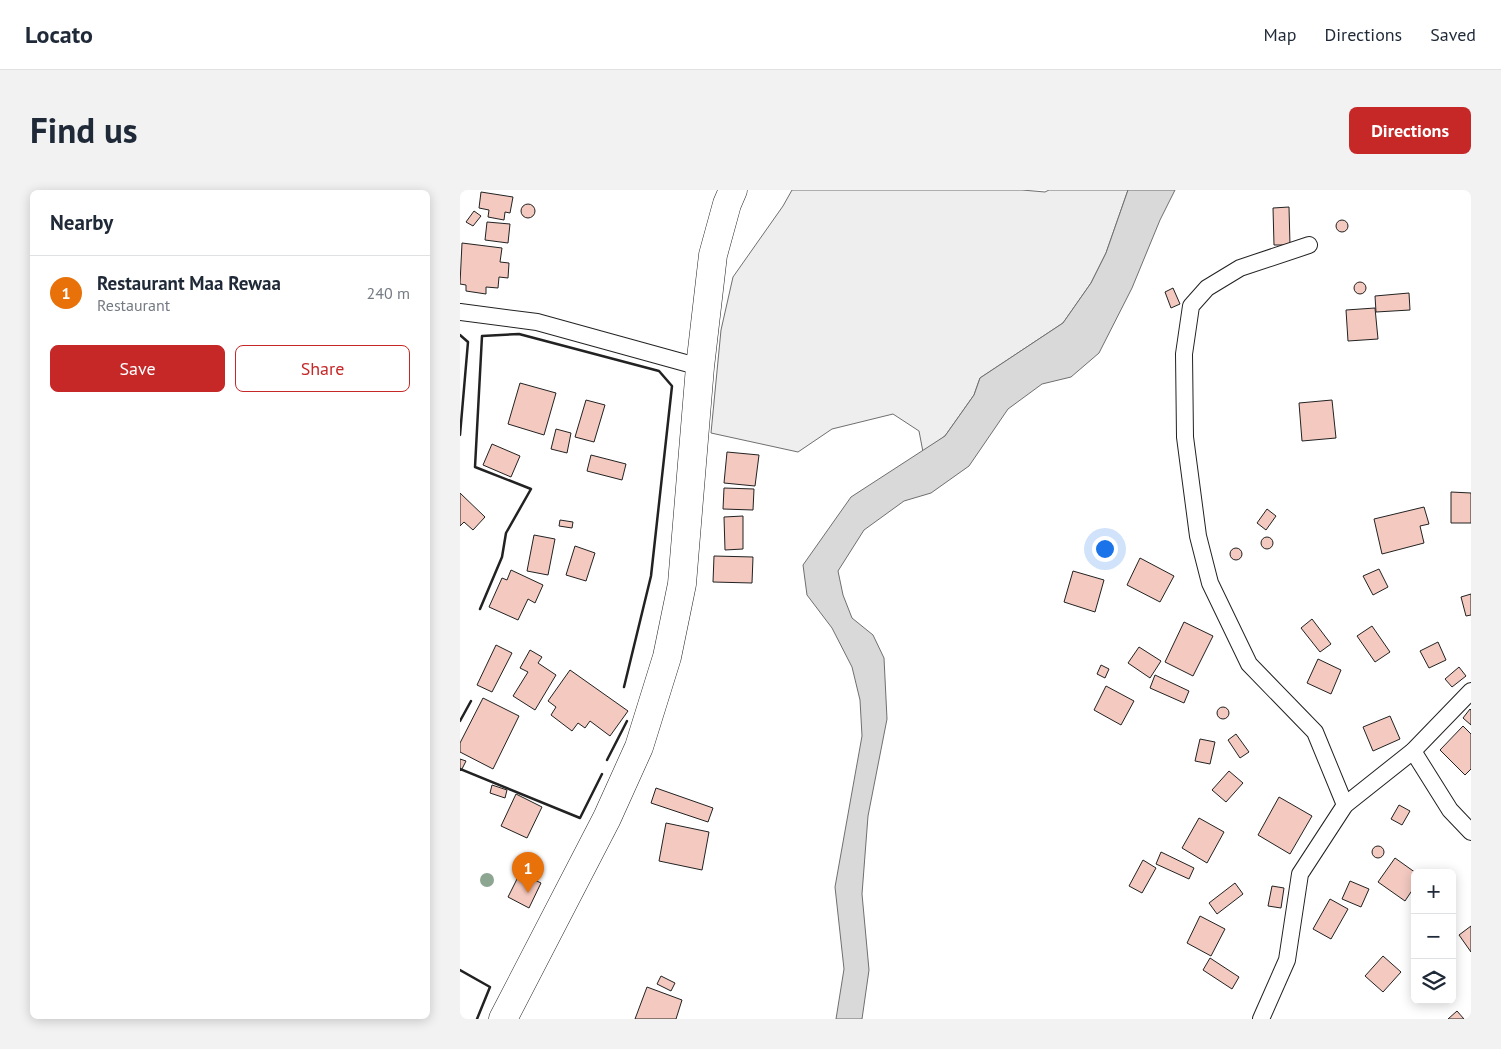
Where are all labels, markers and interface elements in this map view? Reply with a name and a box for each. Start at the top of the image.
text: Locato [25,19,93,50]
text: Map [1264,23,1296,46]
text: Directions [1324,23,1402,46]
text: Saved [1430,23,1476,46]
text: Find us [30,107,138,153]
button: Directions [1349,107,1471,154]
text: Nearby [50,209,113,236]
text: Restaurant Maa Rewaa [97,271,281,295]
text: 1 [61,283,71,303]
text: 240 m [367,283,410,303]
text: Restaurant [97,295,170,315]
button: Save [50,345,225,392]
button: Share [235,345,410,392]
your location [1092,536,1118,562]
pin: 1 [512,852,544,893]
map controls [1411,869,1456,1004]
button: + [1411,869,1456,914]
button: − [1411,914,1456,959]
button: layers [1411,959,1456,1004]

